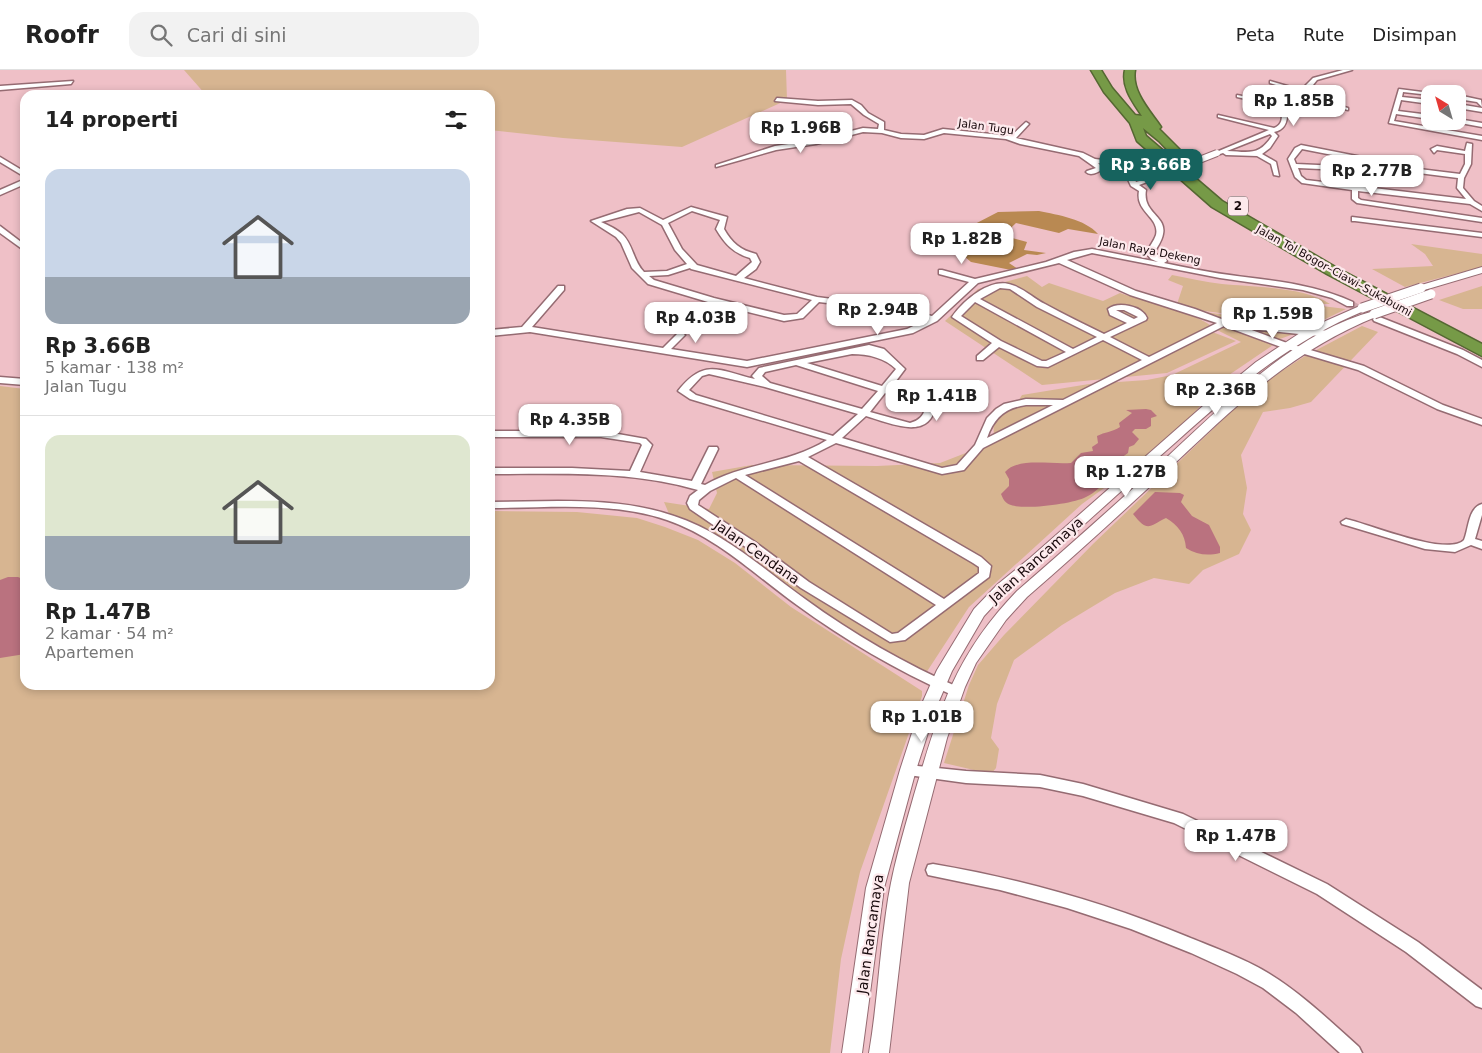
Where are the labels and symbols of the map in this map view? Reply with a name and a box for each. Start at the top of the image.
pin: Rp 1.85B [1242,85,1346,127]
north arrow [1421,85,1466,130]
pin: Rp 1.96B [749,112,853,154]
street label: Jalan Tugu [956,117,1015,137]
pin: Rp 3.66B [1099,148,1203,191]
pin: Rp 2.77B [1320,154,1424,197]
road number: 2 [1228,196,1248,216]
pin: Rp 1.82B [910,222,1014,265]
street label: Jalan Tol Bogor–Ciawi–Sukabumi [1253,222,1414,319]
street label: Jalan Raya Dekeng [1097,235,1202,267]
pin: Rp 2.94B [826,294,930,336]
pin: Rp 1.59B [1221,298,1325,340]
pin: Rp 4.03B [644,302,748,344]
pin: Rp 2.36B [1164,374,1268,416]
pin: Rp 1.41B [885,380,989,422]
pin: Rp 4.35B [518,404,622,446]
pin: Rp 1.27B [1074,456,1178,498]
street label: Jalan Rancamaya [985,514,1086,607]
street label: Jalan Cendana [710,516,803,587]
pin: Rp 1.01B [870,700,974,743]
pin: Rp 1.47B [1184,820,1288,862]
street label: Jalan Rancamaya [854,873,886,996]

